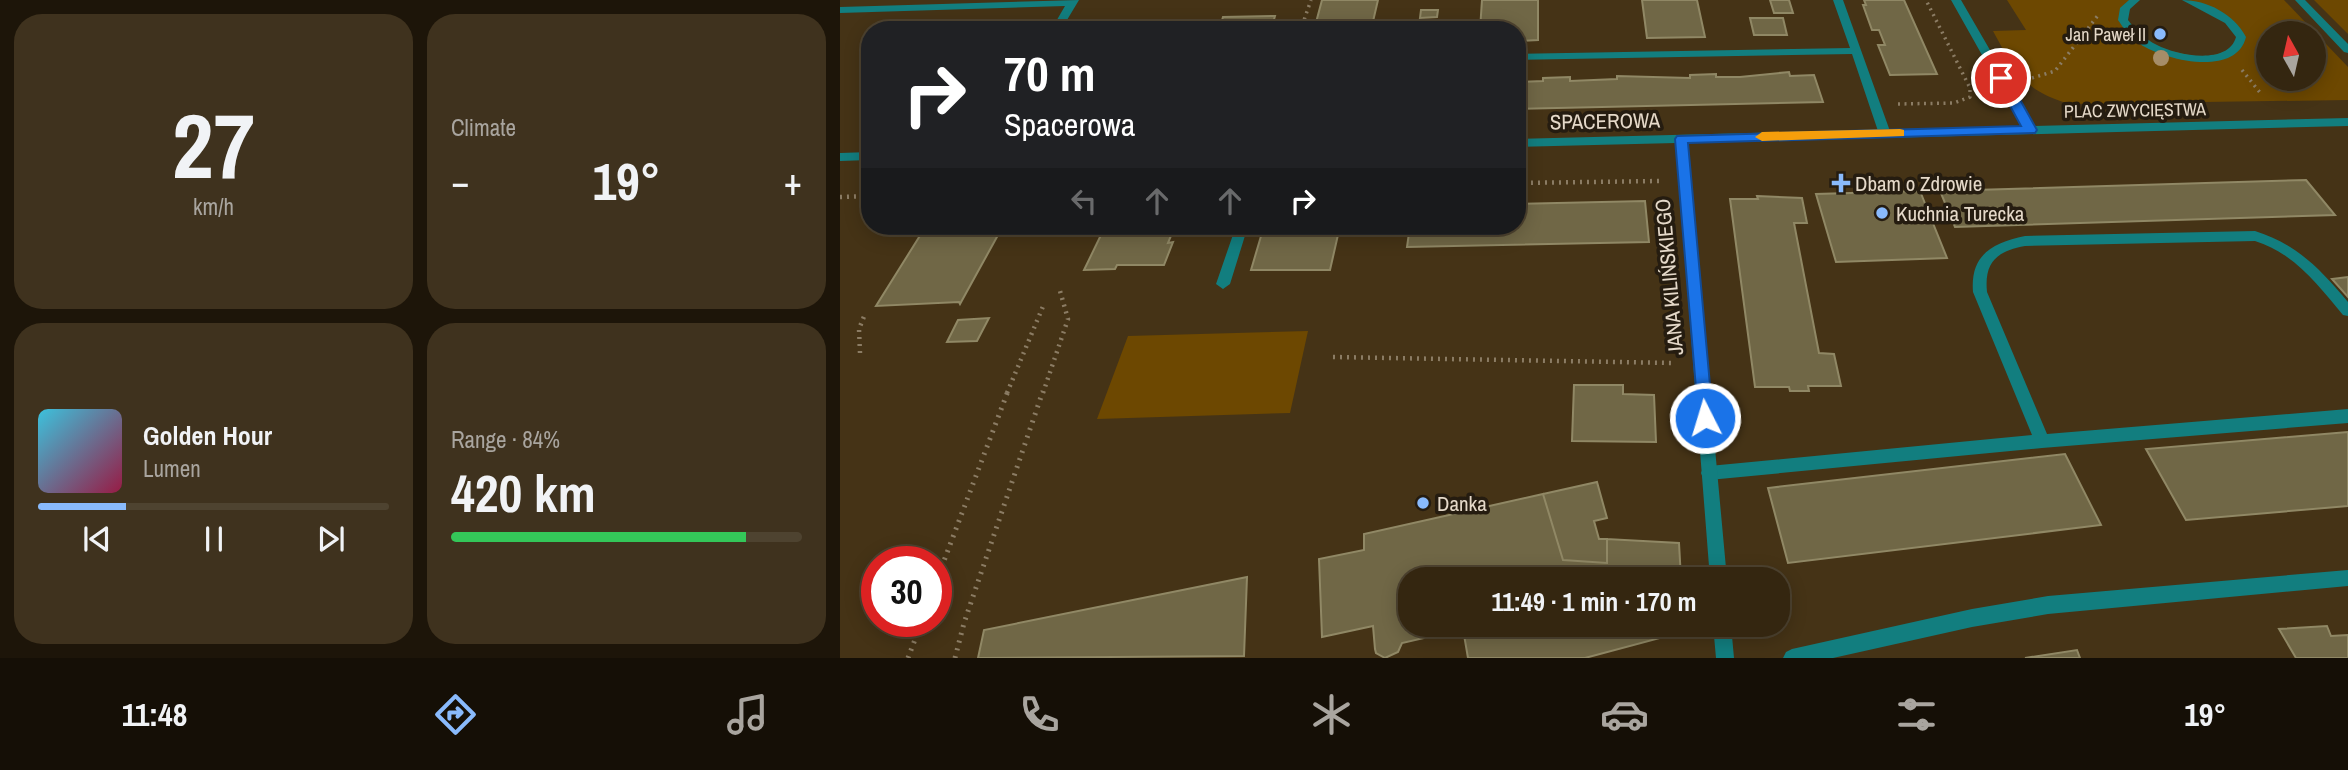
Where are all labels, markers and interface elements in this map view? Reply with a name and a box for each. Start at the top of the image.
north arrow [2256,21,2326,91]
map controls [2256,21,2326,91]
place label: Jan Paweł II [2066,22,2146,47]
marker: Jan Paweł II [2152,26,2168,42]
text: 70 m [1004,40,1096,106]
pin [1971,48,2031,108]
icon: right [889,49,980,140]
icon: arrive [1982,59,2020,97]
text: 27 [172,84,255,206]
street label: PLAC ZWYCIĘSTWA [2064,96,2206,124]
text: Spacerowa [1004,103,1135,146]
street label: SPACEROWA [1550,106,1661,136]
text: Climate [451,112,516,143]
text: 19° [592,146,661,216]
text: − [451,156,469,207]
text: + [784,156,802,207]
place label: Dbam o Zdrowie [1855,169,1982,198]
marker: Dbam o Zdrowie [1833,175,1849,191]
icon: left [1065,182,1103,220]
icon: ahead [1138,182,1176,220]
icon: ahead [1211,182,1249,220]
icon: right [1284,182,1322,220]
text: km/h [193,191,234,222]
street label: JANA KILIŃSKIEGO [1648,198,1690,356]
place label: Kuchnia Turecka [1896,199,2025,228]
marker: Kuchnia Turecka [1874,205,1890,221]
position arrow [1668,381,1742,455]
text: Golden Hour [143,418,272,453]
text: Range · 84% [451,424,560,455]
text: Lumen [143,453,201,484]
text: 420 km [451,458,596,528]
place label: Danka [1437,489,1487,518]
marker: Danka [1415,495,1431,511]
icon: previous [78,520,116,558]
icon: pause [195,520,233,558]
icon: next [312,520,350,558]
speed limit sign: 30 [861,546,952,637]
text: 11:49 · 1 min · 170 m [1491,584,1697,619]
icon: directions [431,690,480,739]
icon: music [723,690,772,739]
icon: phone [1015,690,1064,739]
icon: climate [1307,690,1356,739]
icon: car [1600,690,1649,739]
icon: filters [1892,690,1941,739]
text: 11:48 [122,693,187,736]
text: 19° [2184,693,2226,736]

